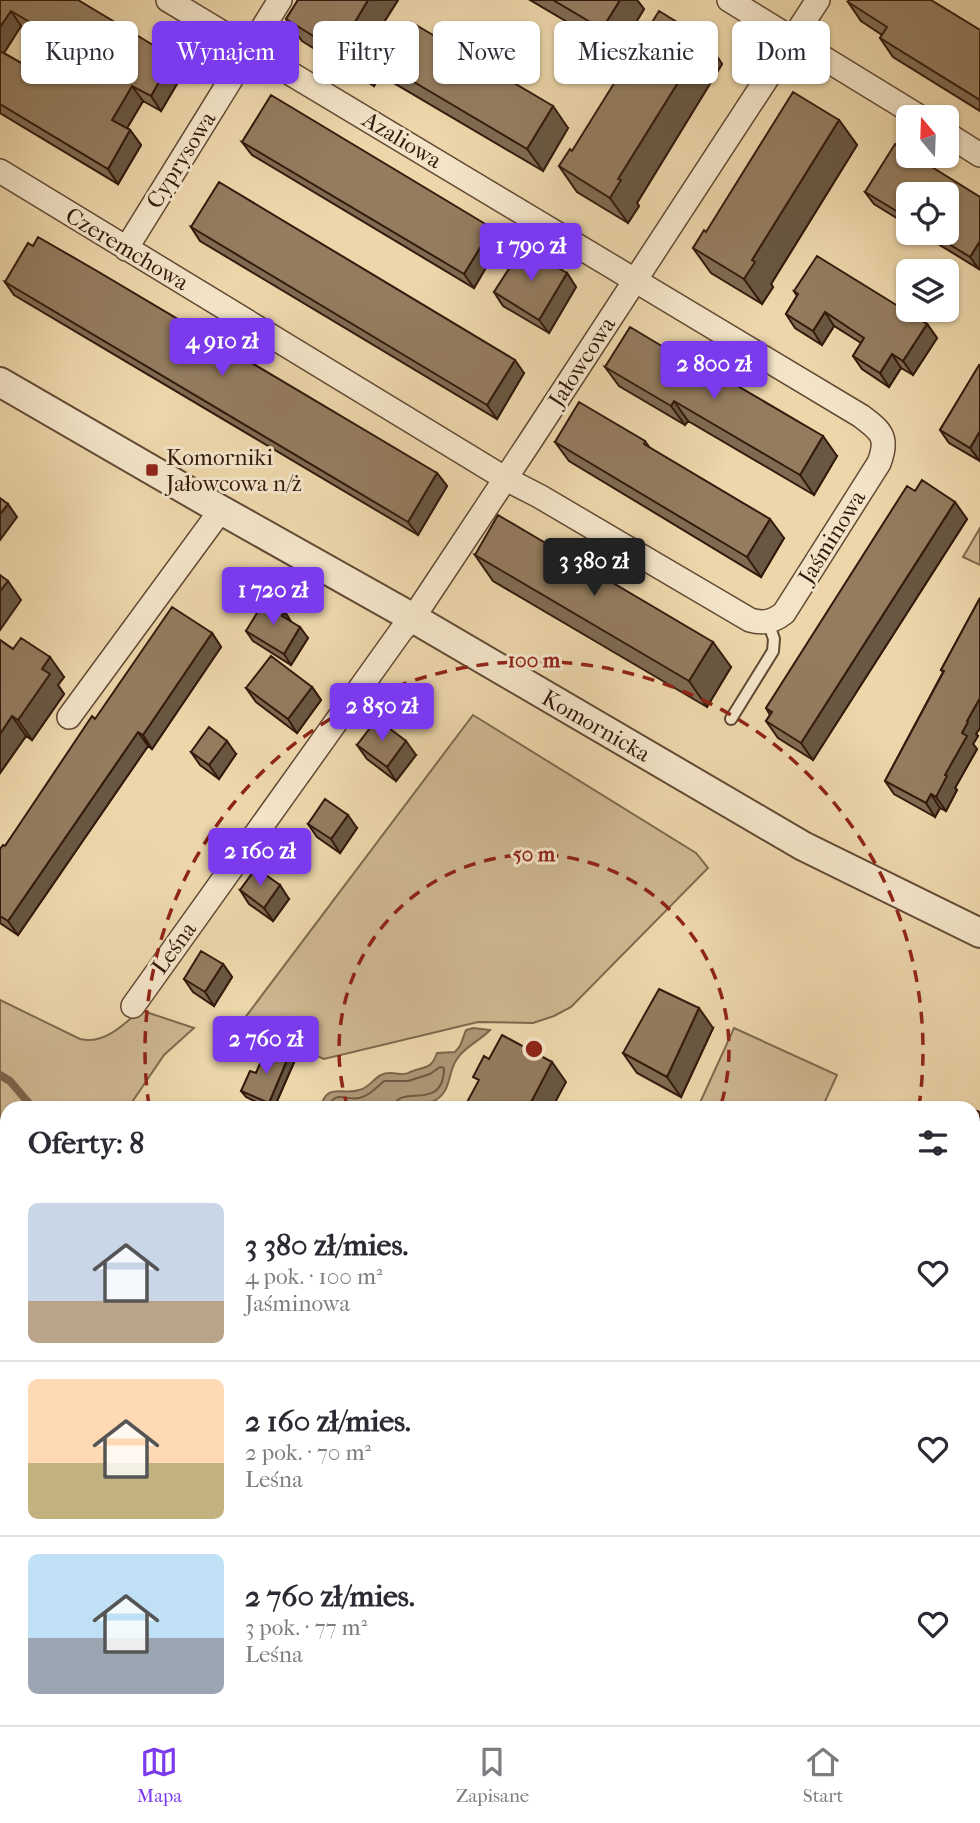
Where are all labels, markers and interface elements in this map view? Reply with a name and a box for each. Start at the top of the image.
chip: Kupno [21,21,138,84]
chip: Wynajem [152,21,299,84]
chip: Filtry [313,21,419,84]
chip: Nowe [433,21,540,84]
chip: Mieszkanie [554,21,718,84]
chip: Dom [732,21,830,84]
street label: Azaliowa [357,105,447,174]
north arrow [896,105,959,168]
map controls [896,105,959,322]
street label: Cyprysowa [141,106,222,213]
button: locate [896,182,959,245]
street label: Czeremchowa [61,202,194,296]
pin: 1 790 zł [459,224,603,283]
text: 1 790 zł [496,232,566,259]
button: layers [896,259,959,322]
street label: Jałowcowa [542,312,621,414]
pin: 4 910 zł [150,318,294,378]
text: 4 910 zł [186,327,258,354]
pin: 2 800 zł [642,342,786,401]
text: 2 800 zł [676,350,752,377]
place label: Komorniki Jałowcowa n/ż [164,444,302,497]
marker: Komorniki Jałowcowa n/ż [144,462,160,478]
street label: Jaśminowa [792,485,871,590]
pin: 3 380 zł [522,538,666,598]
text: 3 380 zł [559,547,629,574]
pin: 1 720 zł [201,568,345,627]
text: 1 720 zł [238,576,308,603]
text: 100 m [508,648,561,672]
pin: 2 850 zł [310,684,454,743]
street label: Komornicka [537,684,655,768]
text: 2 850 zł [346,692,418,719]
pin: 2 160 zł [188,828,332,888]
text: 2 160 zł [224,837,296,864]
text: 50 m [513,842,556,866]
street label: Leśna [146,916,202,979]
pin: 2 760 zł [194,1016,338,1076]
text: 2 760 zł [229,1025,303,1052]
centre of rings [522,1037,546,1061]
icon: filters [914,1124,952,1162]
text: Oferty: 8 [28,1126,144,1161]
text: 3 380 zł/mies. [245,1228,408,1263]
icon: home [84,1231,168,1315]
icon: heart [914,1254,952,1292]
text: 4 pok. · 100 m² [245,1263,383,1290]
text: Jaśminowa [245,1290,350,1317]
text: 2 160 zł/mies. [245,1404,411,1439]
icon: home [84,1407,168,1491]
icon: heart [914,1430,952,1468]
text: 2 pok. · 70 m² [245,1439,371,1466]
text: Leśna [245,1466,303,1493]
text: 2 760 zł/mies. [245,1579,415,1614]
icon: home [84,1582,168,1666]
icon: heart [914,1605,952,1643]
text: 3 pok. · 77 m² [245,1614,367,1641]
text: Leśna [245,1641,303,1668]
tab: Mapa [137,1743,182,1807]
tab: Zapisane [456,1743,529,1807]
tab: Start [803,1743,843,1807]

